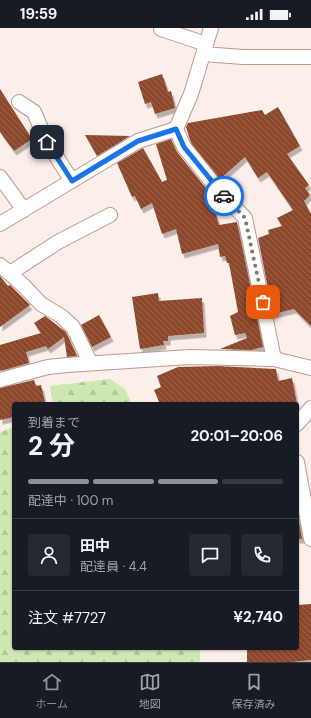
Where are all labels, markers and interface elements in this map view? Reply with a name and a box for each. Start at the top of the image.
text: 19:59 [20,4,57,24]
pin [30,125,64,159]
icon: home [36,131,58,153]
courier [204,176,244,216]
icon: car [213,185,235,207]
pin [246,285,280,319]
icon: bag [252,291,274,313]
text: 到着まで [28,414,80,431]
text: 20:01–20:06 [191,426,283,446]
text: 2 分 [28,429,75,463]
text: 配達中 · 100 m [28,492,113,509]
button: person [28,534,70,576]
button: chat [189,534,231,576]
button: phone [241,534,283,576]
text: 田中 [80,536,110,556]
text: 配達員 · 4.4 [80,558,147,575]
text: ¥2,740 [233,607,283,627]
text: 注文 #7727 [28,608,106,628]
tab: ホーム [35,671,68,711]
tab: 地図 [139,671,161,711]
tab: 保存済み [232,671,276,711]

